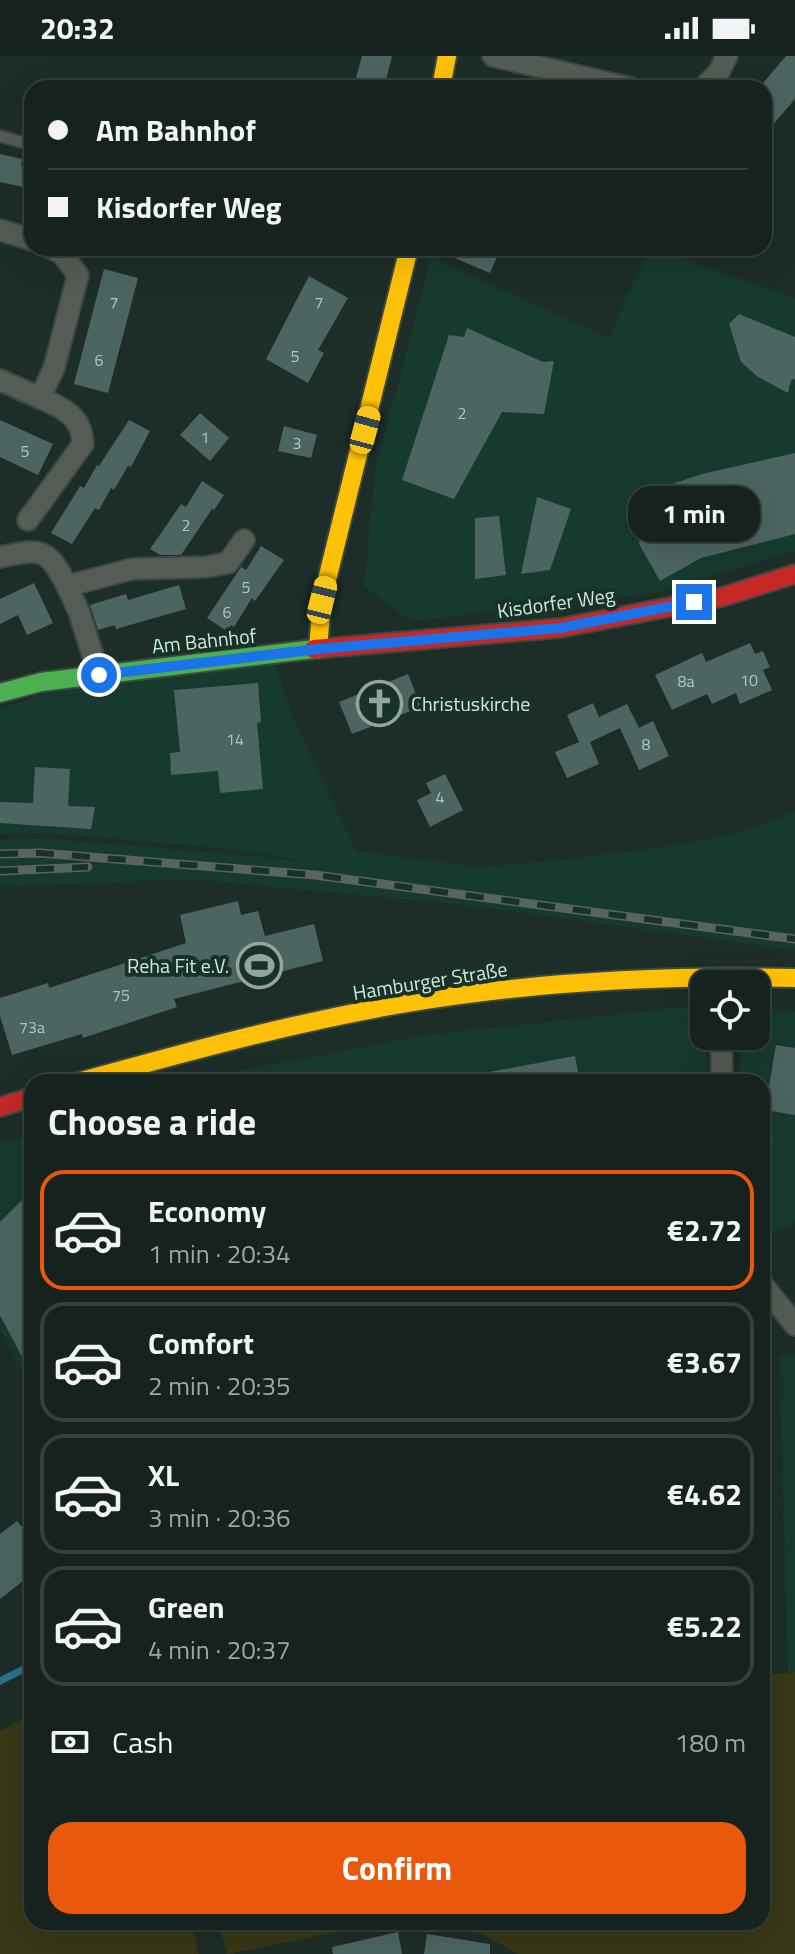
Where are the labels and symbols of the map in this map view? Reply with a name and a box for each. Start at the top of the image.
house number: 7 [110,290,118,314]
house number: 7 [315,290,323,314]
house number: 5 [291,344,300,368]
house number: 6 [95,348,104,372]
house number: 2 [458,401,466,425]
car [347,404,383,456]
house number: 1 [201,425,209,449]
house number: 3 [293,431,301,455]
house number: 5 [21,439,30,463]
callout: 1 min [628,486,760,542]
house number: 2 [182,513,190,537]
car [305,574,339,626]
house number: 5 [242,575,251,599]
street label: Kisdorfer Weg [495,579,617,626]
route end [676,584,712,620]
house number: 6 [223,600,232,624]
street label: Am Bahnhof [150,620,258,661]
route start [81,657,117,693]
house number: 10 [740,668,758,692]
house number: 8a [678,669,694,693]
church icon: Christuskirche [356,680,404,728]
place label: Christuskirche [411,688,530,719]
house number: 14 [226,727,244,751]
house number: 8 [642,732,651,756]
house number: 4 [436,785,445,809]
sports icon: Reha Fit e.V. [236,942,284,990]
place label: Reha Fit e.V. [127,950,229,981]
street label: Hamburger Straße [350,953,509,1008]
house number: 75 [112,983,130,1007]
house number: 73a [19,1015,45,1039]

